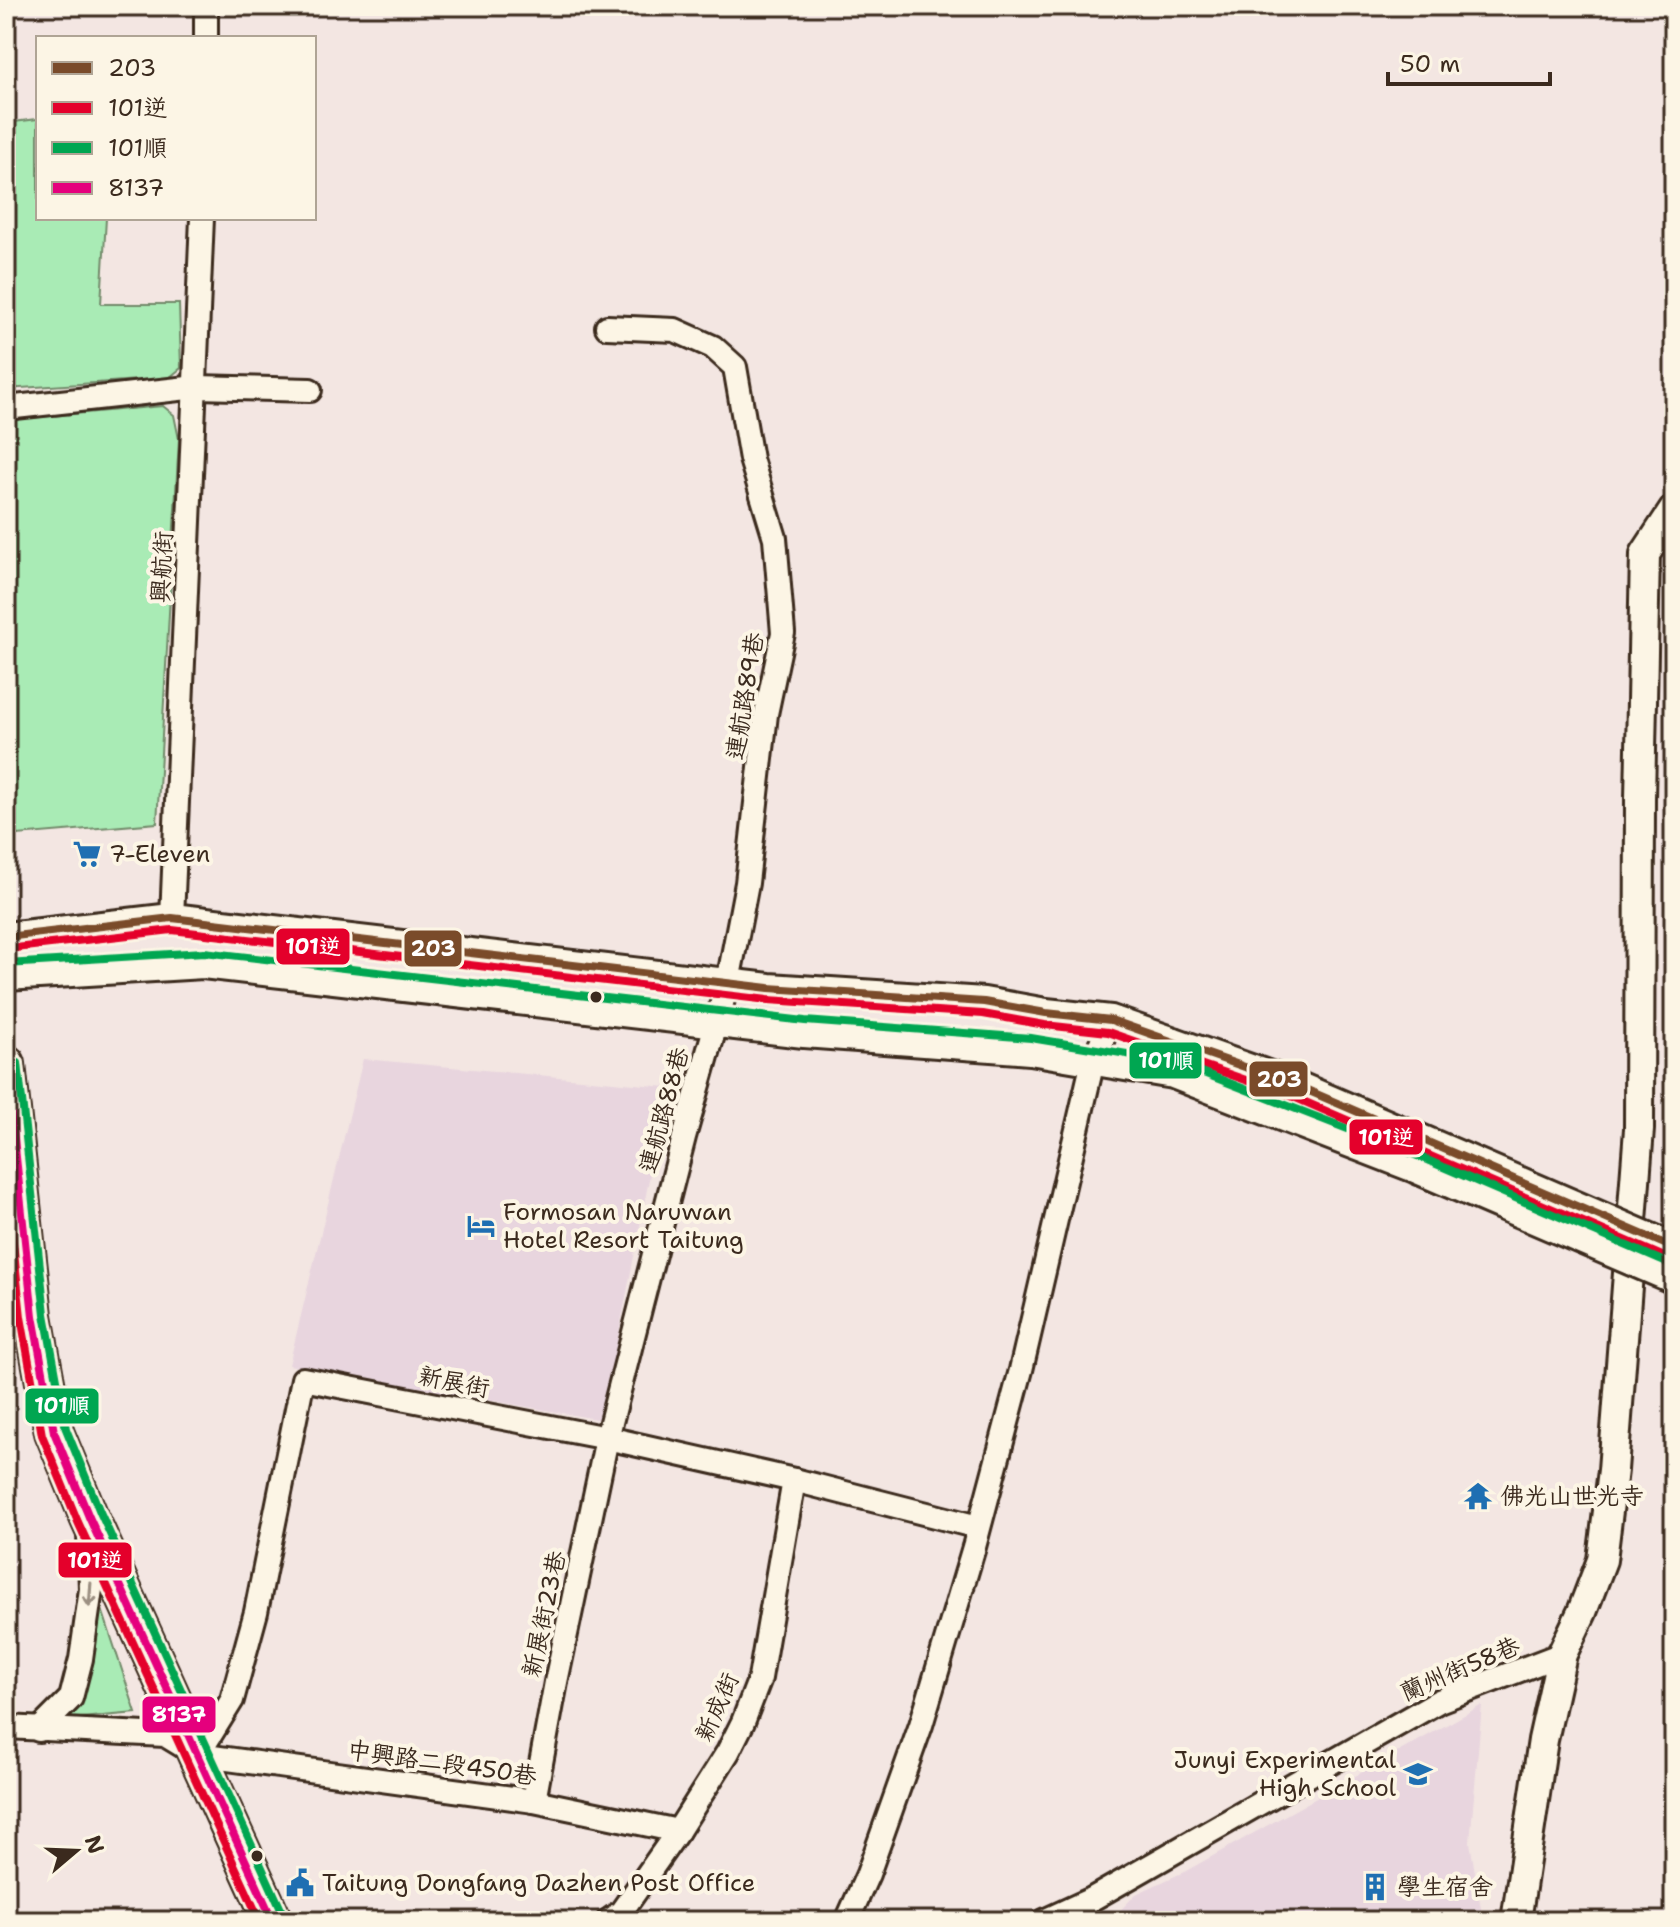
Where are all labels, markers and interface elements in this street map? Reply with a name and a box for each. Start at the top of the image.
legend [36,36,316,220]
scale bar [1388,36,1550,86]
text: 50 m [1400,48,1460,80]
text: 203 [108,52,156,84]
text: 101逆 [108,92,167,124]
text: 101順 [108,132,167,164]
text: 8137 [108,172,164,204]
street label: 興航街 [144,530,180,604]
street label: 連航路89巷 [719,630,771,762]
place label: 7-Eleven [109,838,210,870]
supermarket icon: 7-Eleven [72,839,102,869]
line badge: 101逆 [275,927,351,966]
line badge: 203 [403,929,463,968]
text: 101逆 [285,932,341,961]
text: 203 [410,934,456,963]
unlabelled marker [588,989,604,1005]
line badge: 101順 [1128,1041,1203,1080]
street label: 連航路88巷 [632,1044,696,1176]
text: 101順 [1138,1046,1194,1075]
line badge: 203 [1248,1060,1309,1098]
text: 203 [1256,1065,1302,1094]
line badge: 101逆 [1348,1118,1424,1156]
text: 101逆 [1358,1123,1414,1152]
place label: Formosan Naruwan Hotel Resort Taitung [503,1196,744,1256]
hotel icon: Formosan Naruwan Hotel Resort Taitung [466,1211,496,1241]
street label: 新展街 [416,1359,492,1405]
line badge: 101順 [24,1387,100,1425]
text: 101順 [34,1391,90,1420]
place label: 佛光山世光寺 [1500,1480,1644,1512]
temple icon: 佛光山世光寺 [1463,1481,1493,1511]
line badge: 101逆 [57,1541,133,1579]
text: 101逆 [67,1546,123,1575]
street label: 新展街23巷 [515,1548,573,1680]
one-way arrow [82,1581,97,1608]
street label: 蘭州街58巷 [1395,1629,1525,1709]
street label: 新成街 [688,1668,746,1746]
line badge: 8137 [141,1695,217,1734]
text: 8137 [152,1700,206,1729]
street label: 中興路二段450巷 [345,1734,539,1792]
place label: Junyi Experimental High School [1174,1744,1397,1804]
school or university icon: Junyi Experimental High School [1403,1759,1433,1789]
north arrow [36,1811,116,1891]
text: N [78,1832,111,1858]
unlabelled marker [249,1848,265,1864]
place label: Taitung Dongfang Dazhen Post Office [322,1867,755,1899]
public building icon: Taitung Dongfang Dazhen Post Office [285,1868,315,1898]
place label: 學生宿舍 [1397,1871,1493,1903]
building icon: 學生宿舍 [1360,1872,1390,1902]

